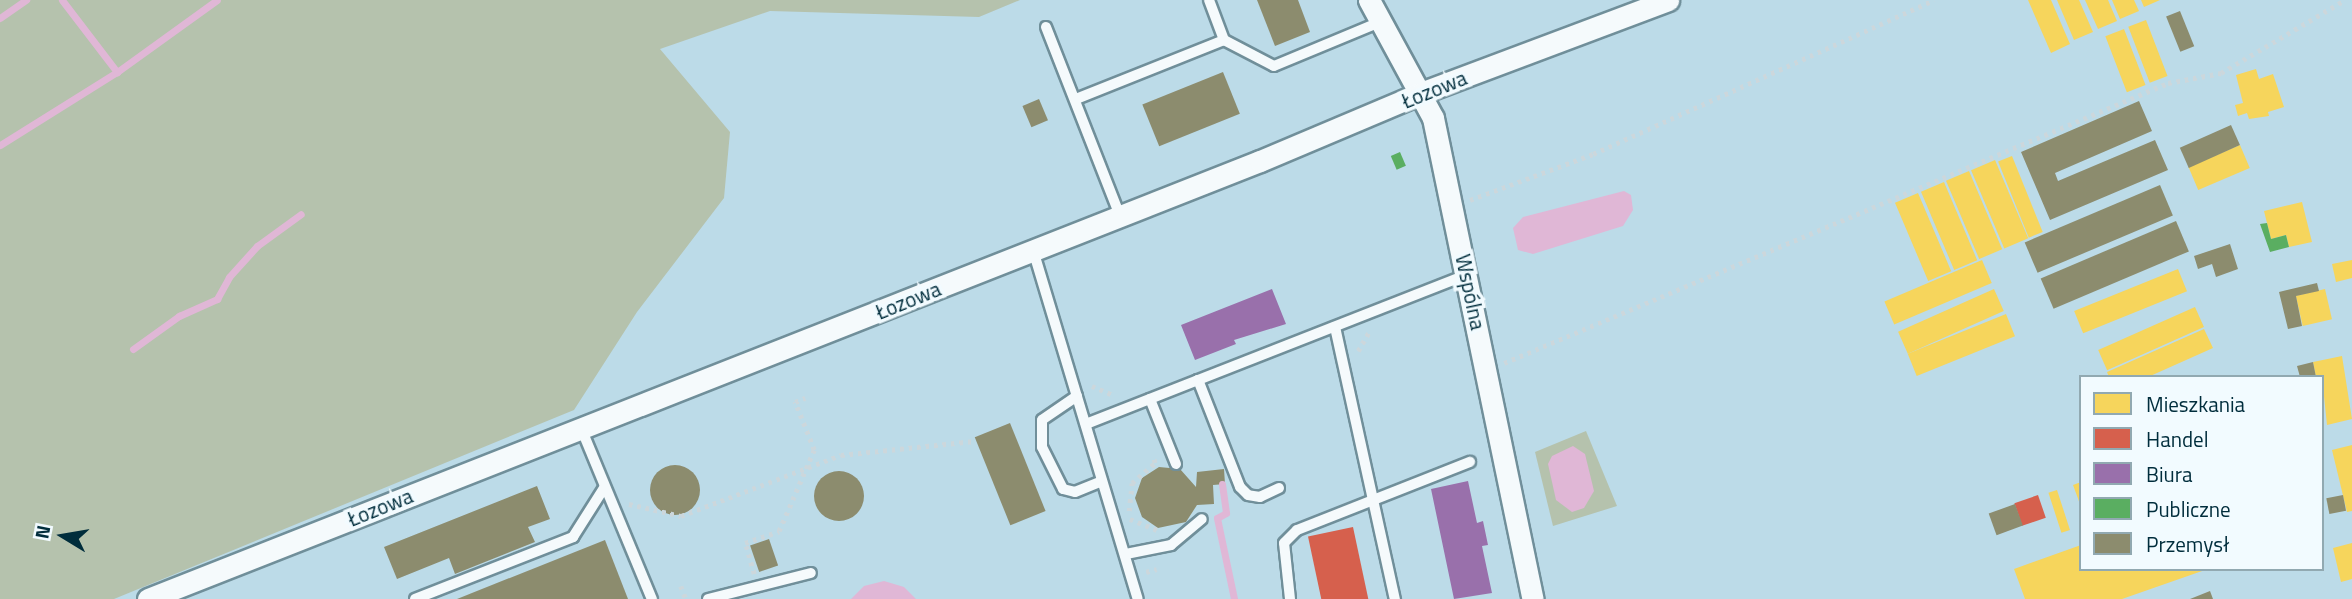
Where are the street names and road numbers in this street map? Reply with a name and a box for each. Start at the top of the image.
street label: Łozowa [1398,65,1470,113]
street label: Wspólna [1451,252,1491,332]
street label: Łozowa [872,276,944,324]
street label: Łozowa [344,483,416,531]

